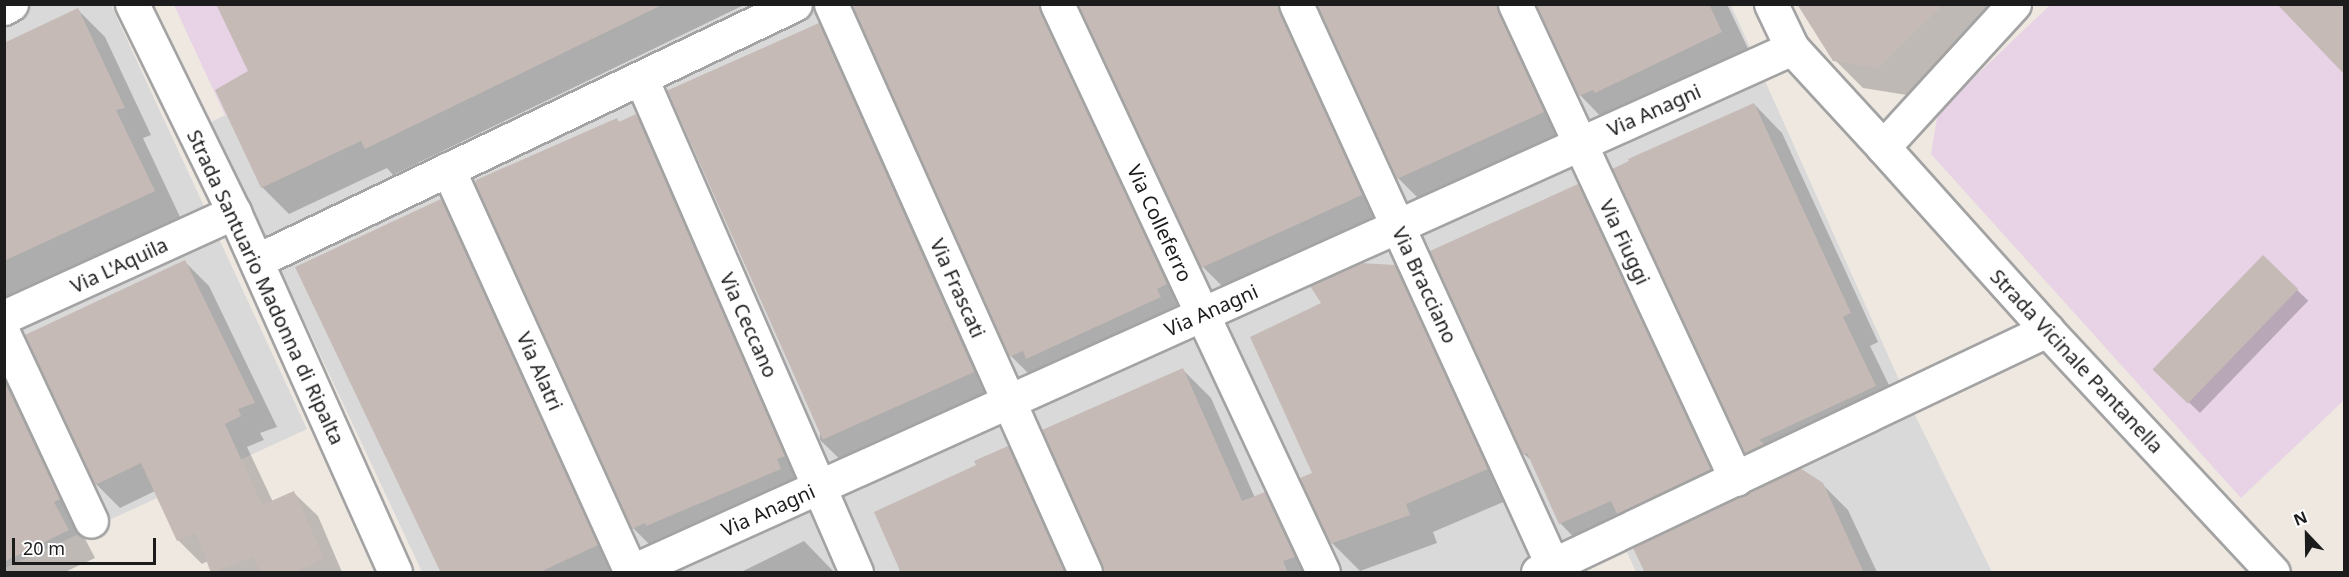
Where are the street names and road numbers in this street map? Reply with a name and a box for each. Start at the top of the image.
street label: Via Anagni [1604,79,1704,141]
street label: Strada Santuario Madonna di Ripalta [182,126,350,448]
street label: Via Colleferro [1122,161,1198,285]
street label: Via Fiuggi [1595,196,1655,288]
street label: Via Bracciano [1388,223,1462,347]
street label: Via L'Aquila [67,232,171,298]
street label: Via Frascati [926,235,990,341]
street label: Strada Vicinale Pantanella [1986,264,2168,458]
street label: Via Ceccano [715,269,783,381]
street label: Via Anagni [1161,279,1261,341]
street label: Via Alatri [512,328,568,414]
street label: Via Anagni [718,479,818,541]

